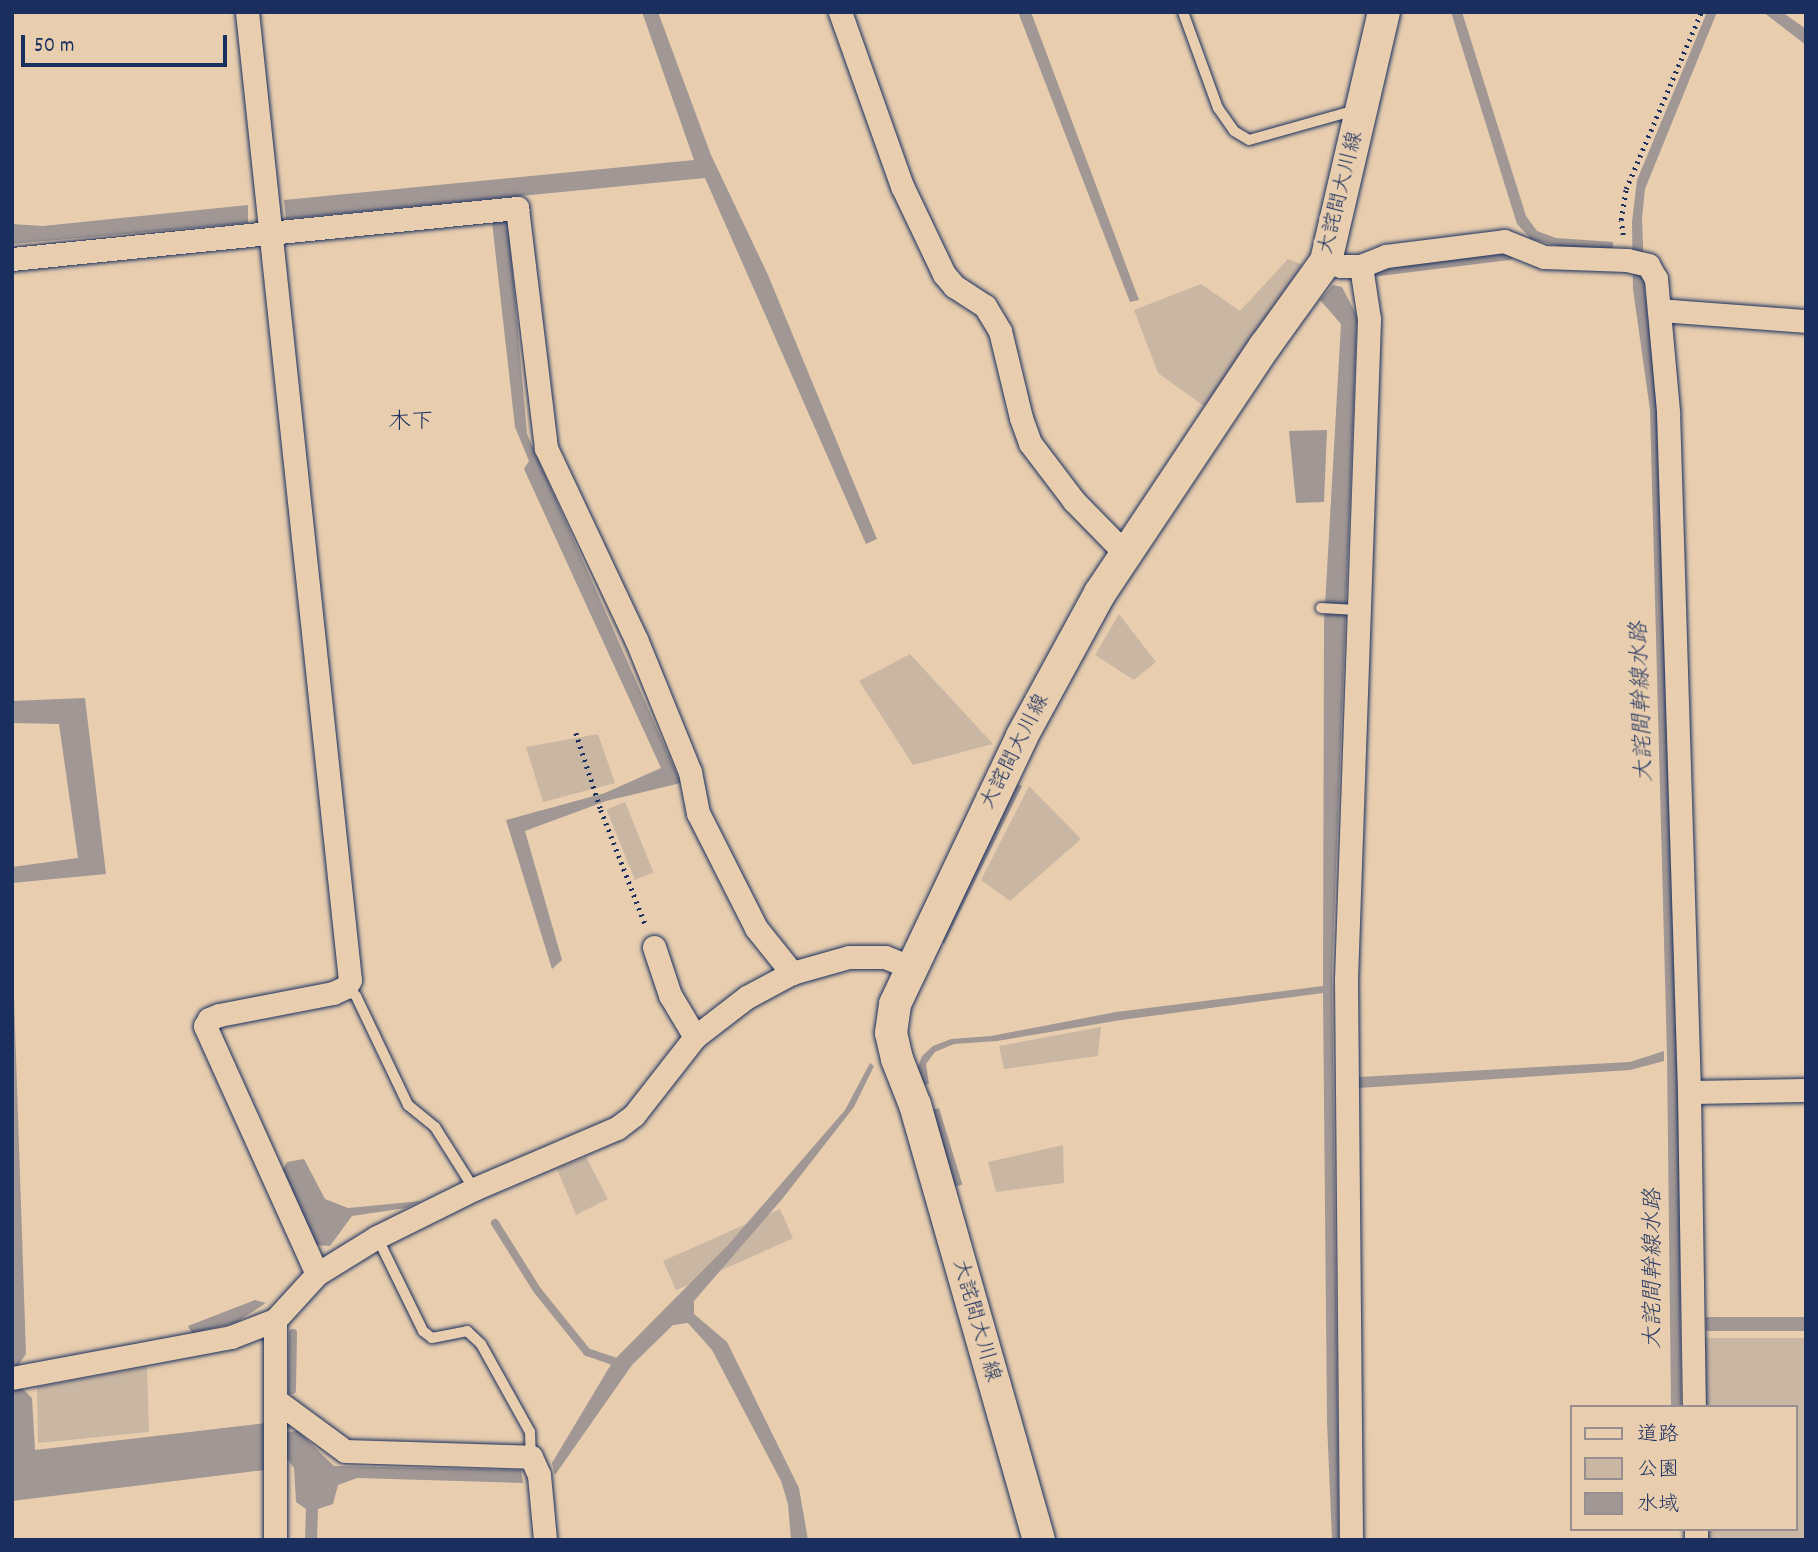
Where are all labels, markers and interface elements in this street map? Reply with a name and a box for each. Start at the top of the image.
scale bar [24,21,231,65]
text: 50 m [34,32,74,62]
street label: 大詫間大川線 [1315,129,1369,257]
district label: 木下 [388,410,434,438]
water label: 大詫間幹線水路 [1627,621,1661,783]
street label: 大詫間大川線 [976,690,1056,814]
water label: 大詫間幹線水路 [1641,1189,1669,1349]
street label: 大詫間大川線 [946,1257,1004,1385]
legend [1570,1405,1797,1531]
text: 道路 [1637,1421,1679,1451]
text: 公園 [1637,1456,1679,1486]
text: 水域 [1637,1491,1679,1521]

